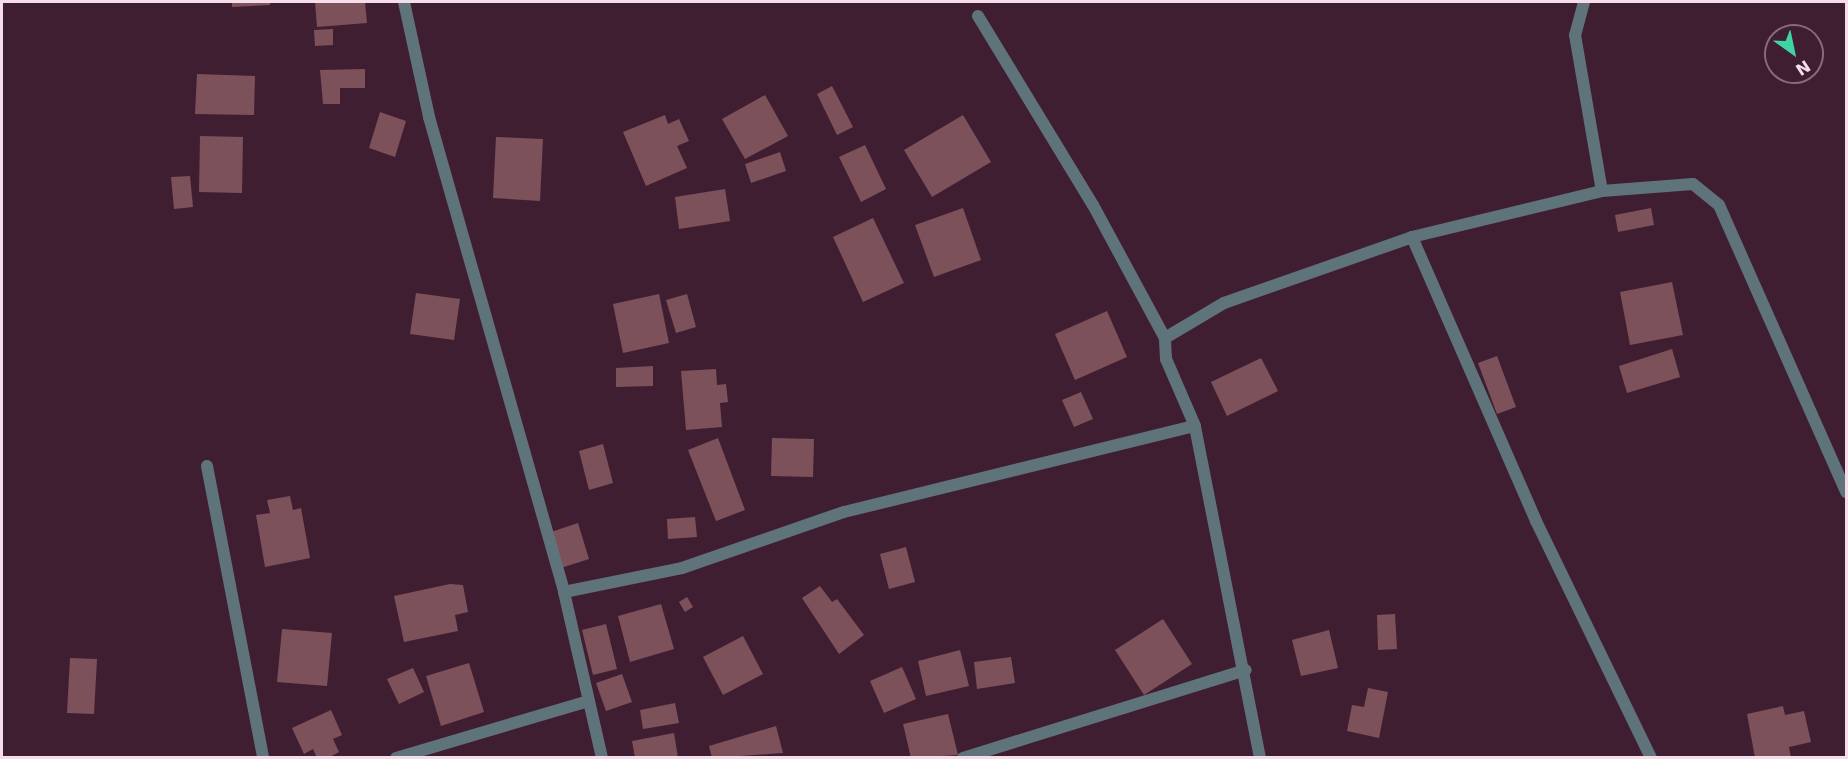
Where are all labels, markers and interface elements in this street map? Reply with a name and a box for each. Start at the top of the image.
north arrow [1764,24,1824,84]
text: N [1792,56,1814,79]

